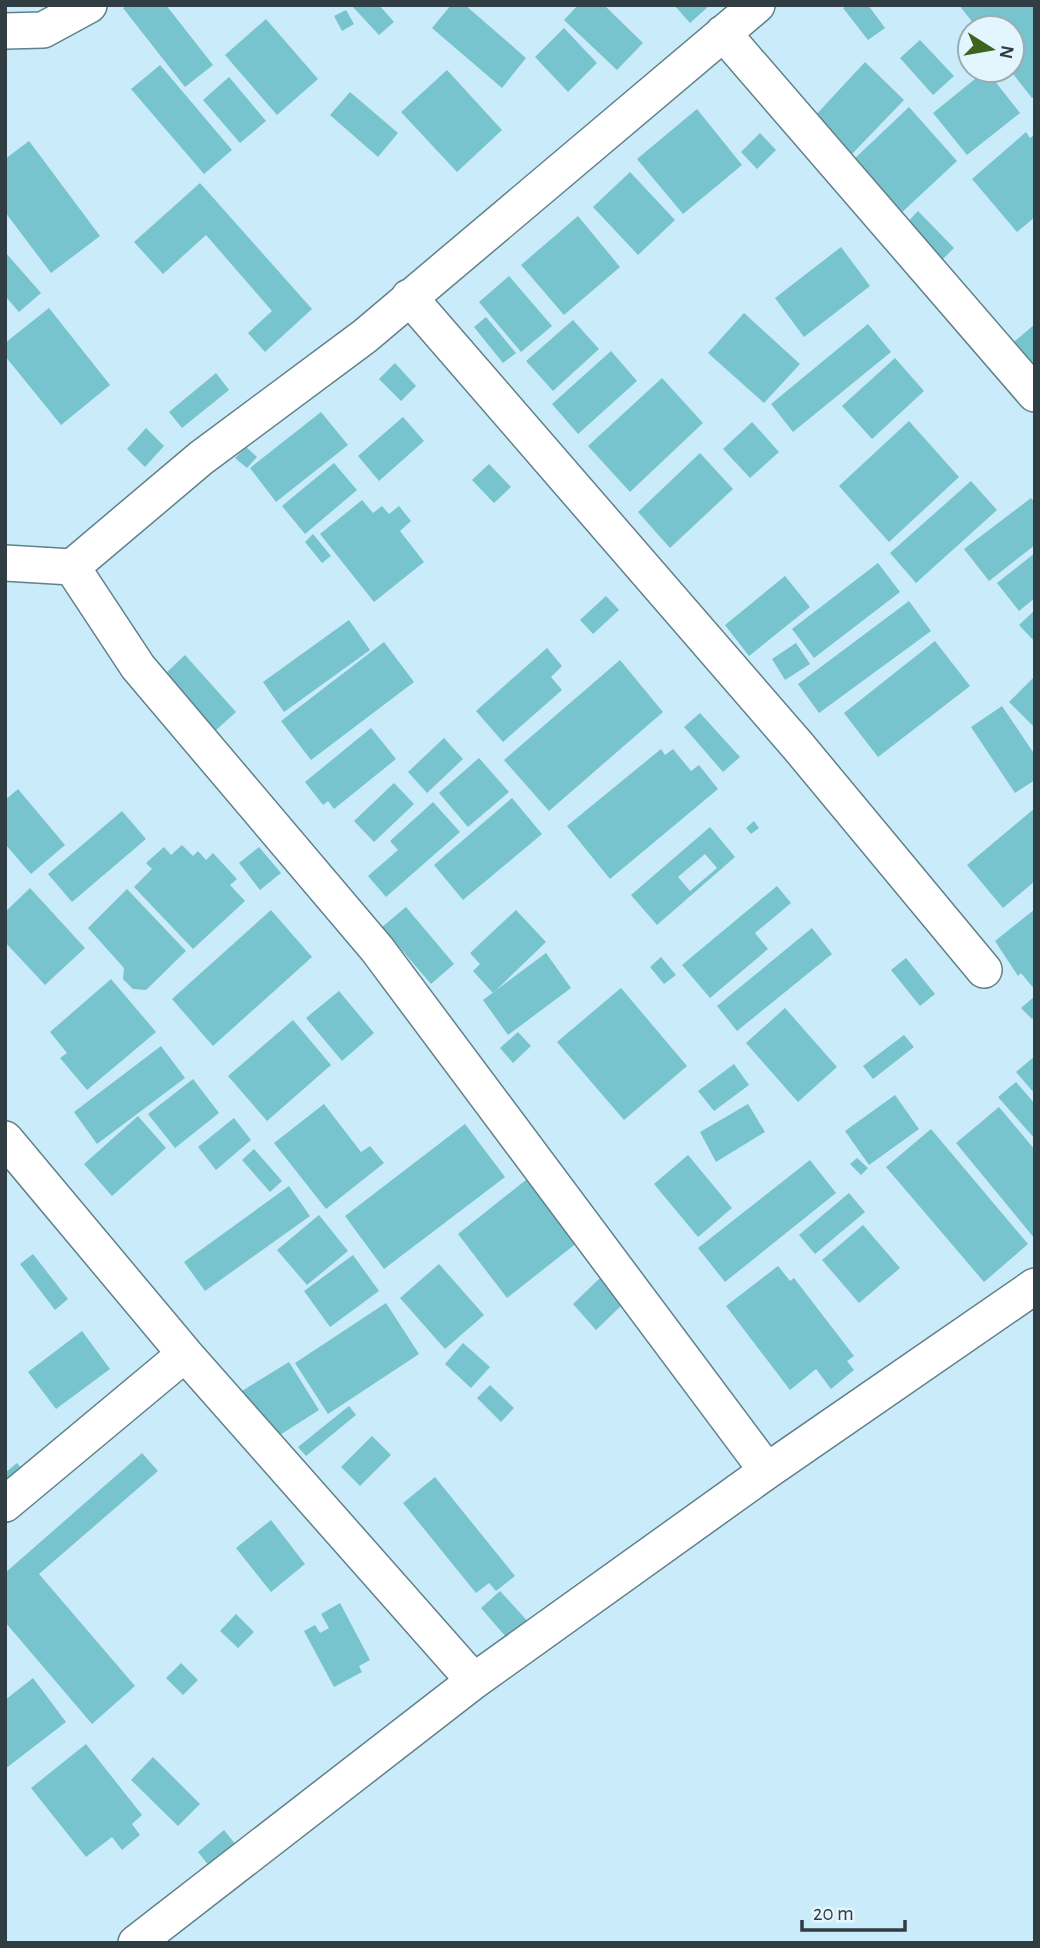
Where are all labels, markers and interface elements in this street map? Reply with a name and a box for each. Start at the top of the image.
north arrow [956,14,1026,84]
text: N [996,44,1017,60]
scale bar [802,1888,905,1932]
text: 20 m [813,1903,854,1924]

